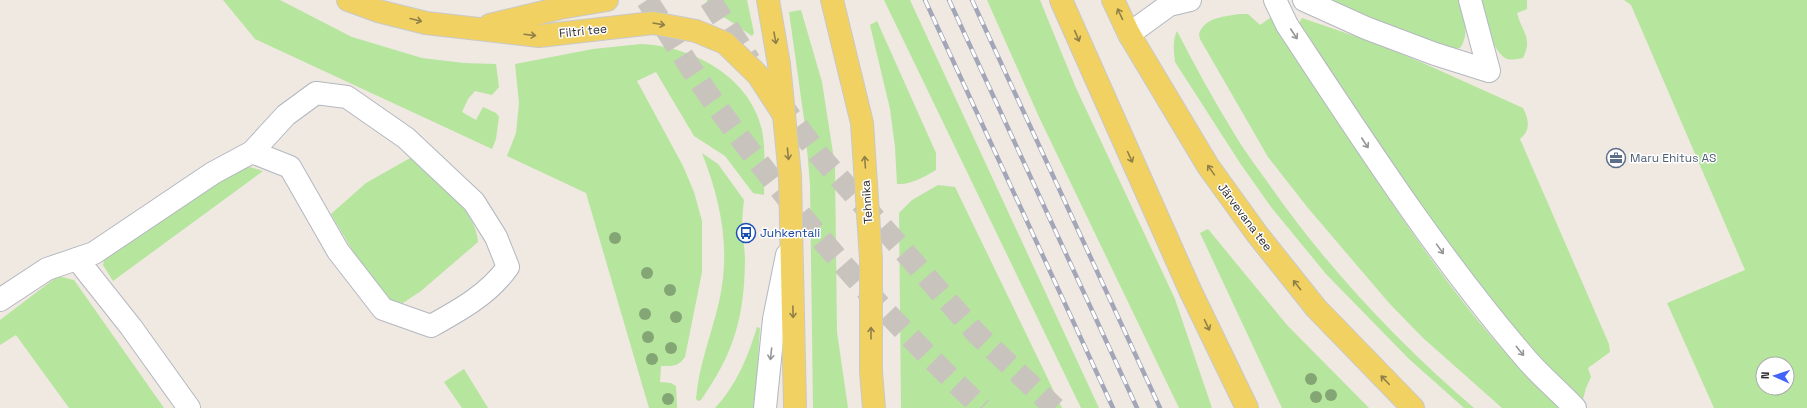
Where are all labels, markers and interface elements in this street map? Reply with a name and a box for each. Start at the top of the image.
one-way arrow [1116,9,1123,21]
one-way arrow [409,17,422,25]
one-way arrow [652,20,665,28]
street label: Filtri tee [558,21,608,41]
one-way arrow [1290,28,1298,40]
one-way arrow [1073,29,1081,41]
one-way arrow [523,31,536,39]
one-way arrow [771,32,779,45]
one-way arrow [1361,137,1369,148]
one-way arrow [785,147,792,160]
office icon: Maru Ehitus AS [1605,147,1627,169]
one-way arrow [1127,150,1134,162]
place label: Maru Ehitus AS [1630,150,1716,166]
one-way arrow [861,155,868,168]
one-way arrow [1207,164,1215,175]
street label: Tehnika [857,179,877,224]
street label: Järvevana tee [1214,180,1276,254]
bus stop icon: Juhkentali [735,222,757,244]
place label: Juhkentali [760,225,820,241]
one-way arrow [1436,243,1444,254]
one-way arrow [1293,279,1302,290]
one-way arrow [789,305,797,318]
one-way arrow [1204,319,1211,331]
one-way arrow [867,327,875,340]
one-way arrow [1516,346,1525,357]
one-way arrow [767,347,774,360]
north arrow [1755,356,1795,396]
text: N [1758,371,1772,380]
one-way arrow [1380,375,1390,385]

